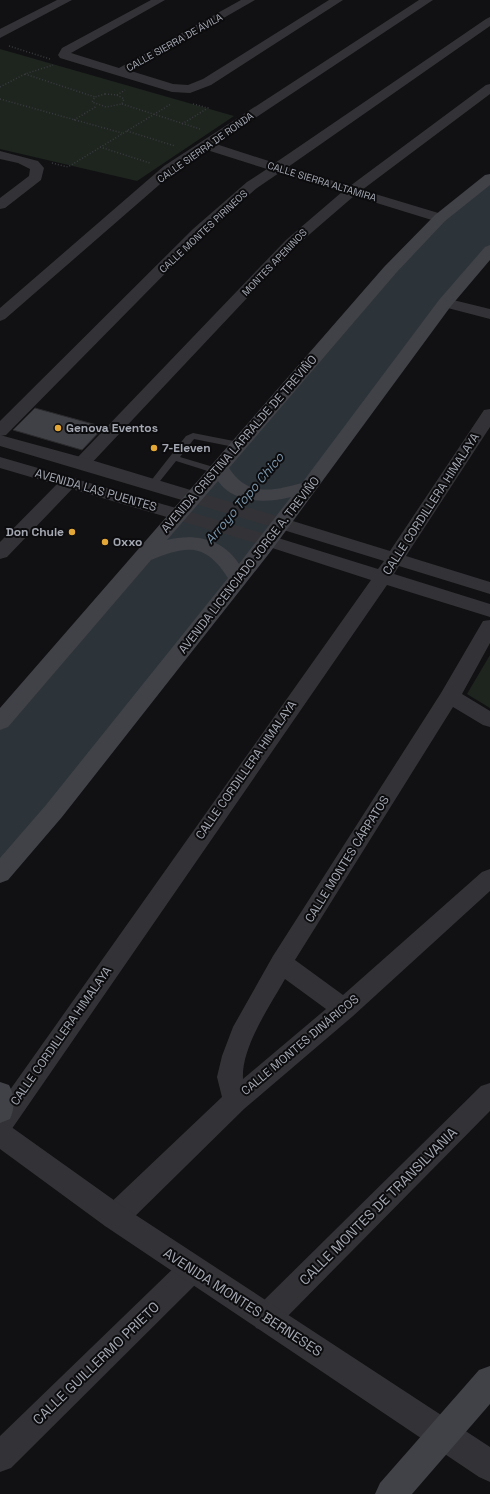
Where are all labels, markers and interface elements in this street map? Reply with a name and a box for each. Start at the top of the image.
street label: CALLE SIERRA DE ÁVILA [124,10,225,74]
street label: CALLE SIERRA DE RONDA [155,109,257,186]
street label: CALLE SIERRA ALTAMIRA [266,159,379,204]
street label: CALLE MONTES PIRINEOS [156,187,250,276]
street label: MONTES APENINOS [239,226,310,299]
street label: AVENIDA CRISTINA LARRALDE DE TREVIÑO [157,352,321,536]
place label: Genova Eventos [66,420,158,436]
marker: Genova Eventos [53,423,63,433]
street label: CALLE CORDILLERA HIMALAYA [379,430,483,578]
place label: 7-Eleven [162,440,211,456]
marker: 7-Eleven [149,443,159,453]
water label: Arroyo Topo Chico [201,448,288,548]
street label: AVENIDA LAS PUENTES [33,465,159,515]
street label: AVENIDA LICENCIADO JORGE A. TREVIÑO [175,473,323,657]
place label: Don Chule [6,524,64,540]
marker: Don Chule [67,527,77,537]
place label: Oxxo [113,534,142,550]
marker: Oxxo [100,537,110,547]
street label: CALLE CORDILLERA HIMALAYA [192,697,300,843]
street label: CALLE MONTES CÁRPATOS [301,793,393,925]
street label: CALLE CORDILLERA HIMALAYA [7,963,115,1109]
street label: CALLE MONTES DINÁRICOS [238,991,362,1099]
street label: CALLE MONTES DE TRANSILVANIA [295,1123,461,1289]
street label: AVENIDA MONTES BERNESES [160,1244,326,1360]
street label: CALLE GUILLERMO PRIETO [29,1298,163,1428]

